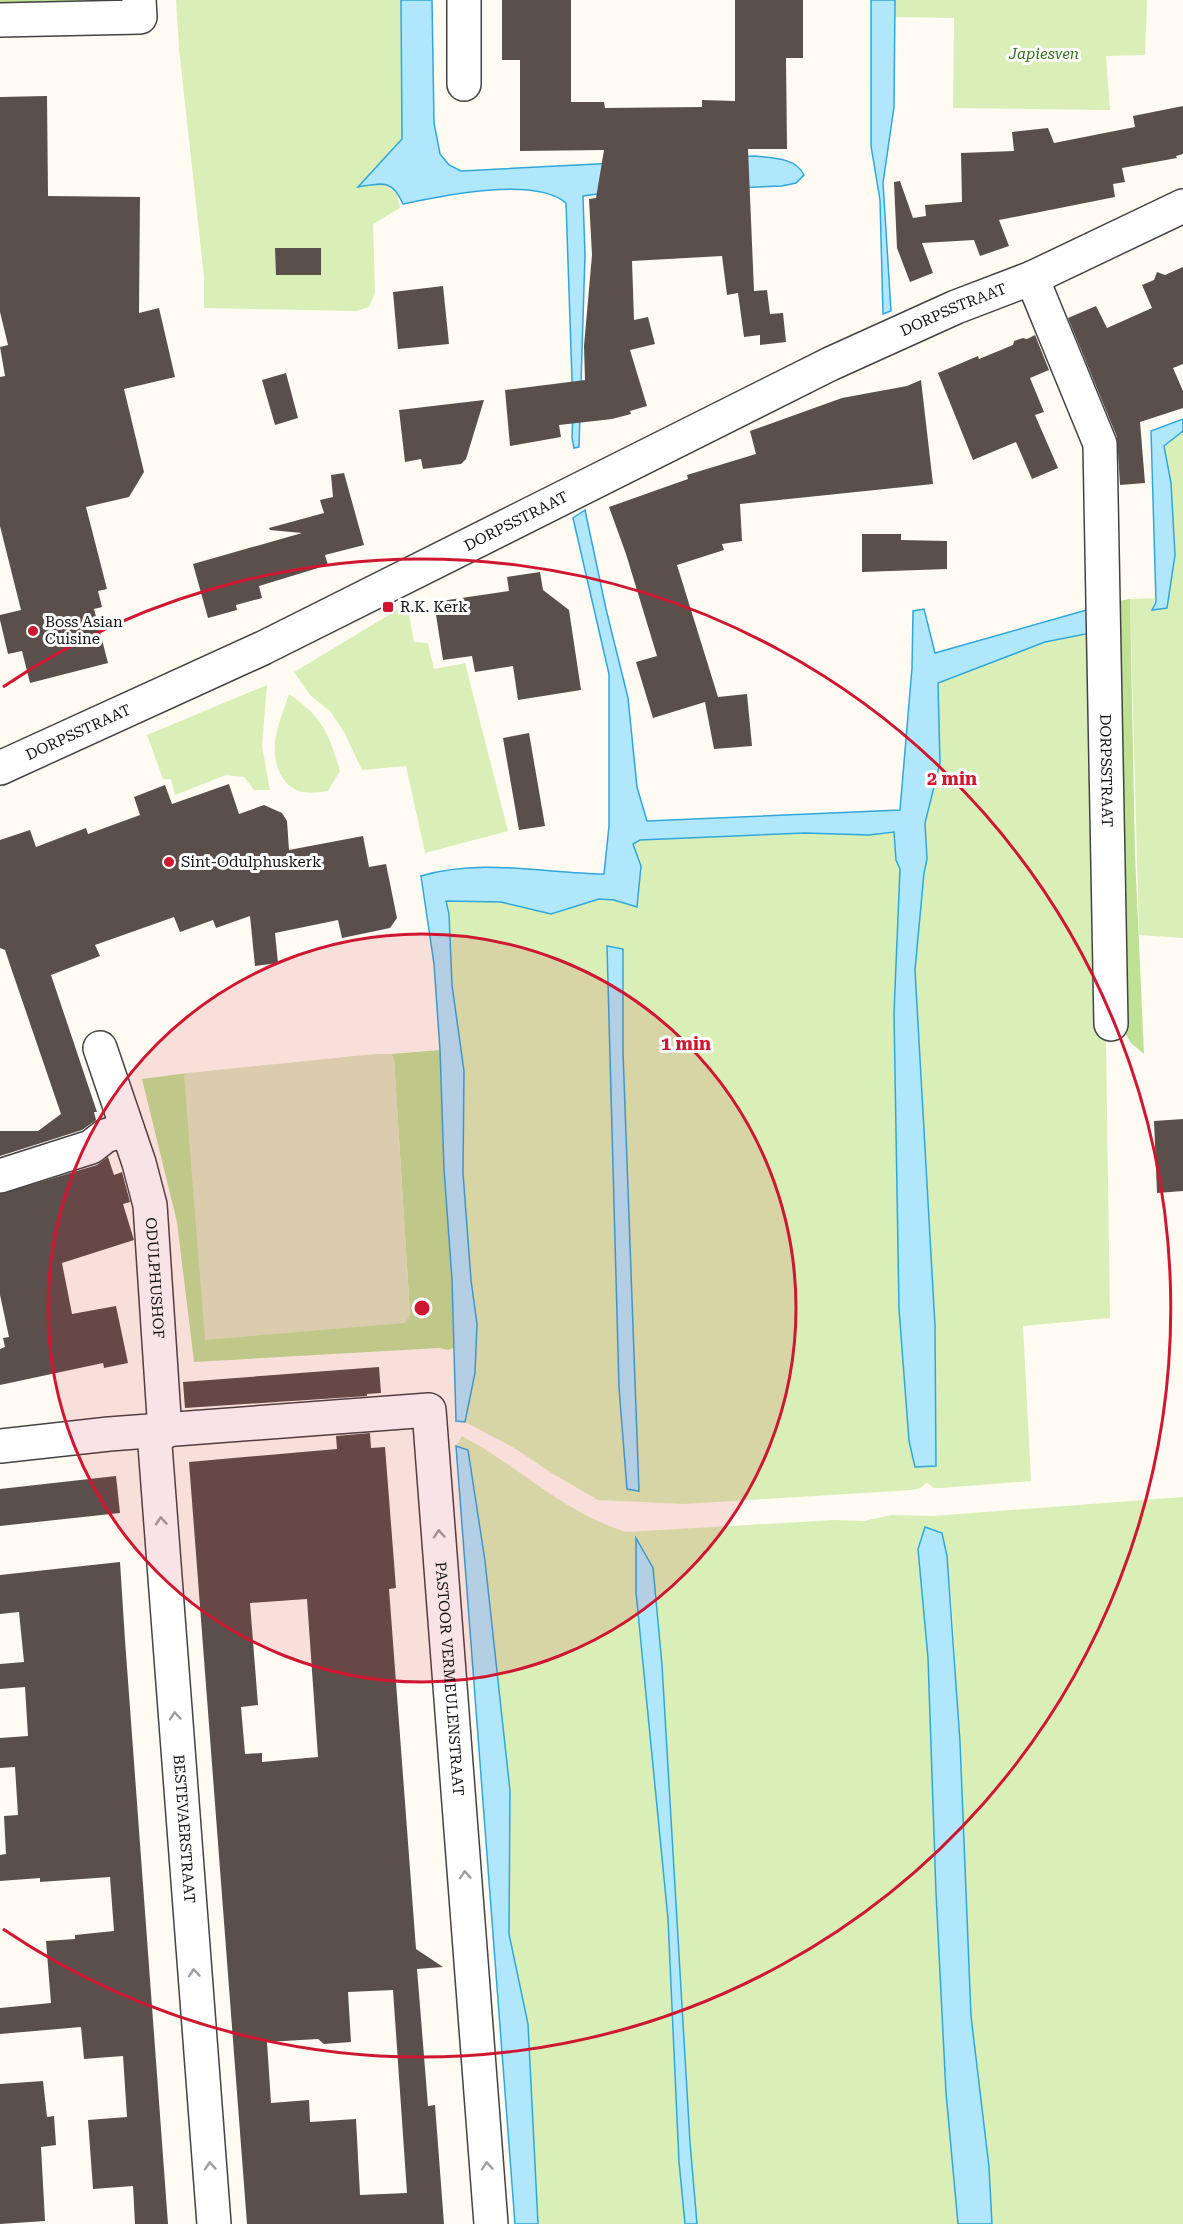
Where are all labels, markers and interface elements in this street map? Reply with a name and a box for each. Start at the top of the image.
park label: Japiesven [1008,45,1079,63]
street label: DORPSSTRAAT [897,280,1009,340]
street label: DORPSSTRAAT [461,488,571,555]
place label: R.K. Kerk [400,598,468,616]
marker: R.K. Kerk [381,600,395,614]
place label: Boss Asian Cuisine [45,613,123,648]
marker: Boss Asian Cuisine [26,624,40,638]
street label: DORPSSTRAAT [23,701,134,764]
street label: DORPSSTRAAT [1096,714,1116,827]
text: 2 min [927,768,977,789]
place label: Sint-Odulphuskerk [181,853,322,871]
marker: Sint-Odulphuskerk [162,855,176,869]
text: 1 min [661,1033,711,1054]
street label: ODULPHUSHOF [142,1217,168,1339]
centre of rings [412,1298,432,1318]
one-way arrow [155,1517,168,1526]
one-way arrow [432,1529,445,1538]
street label: PASTOOR VERMEULENSTRAAT [432,1561,467,1796]
one-way arrow [169,1711,182,1720]
street label: BESTEVAERSTRAAT [169,1754,199,1904]
one-way arrow [459,1870,472,1880]
one-way arrow [188,1968,201,1977]
one-way arrow [204,2161,217,2170]
one-way arrow [481,2161,494,2170]

